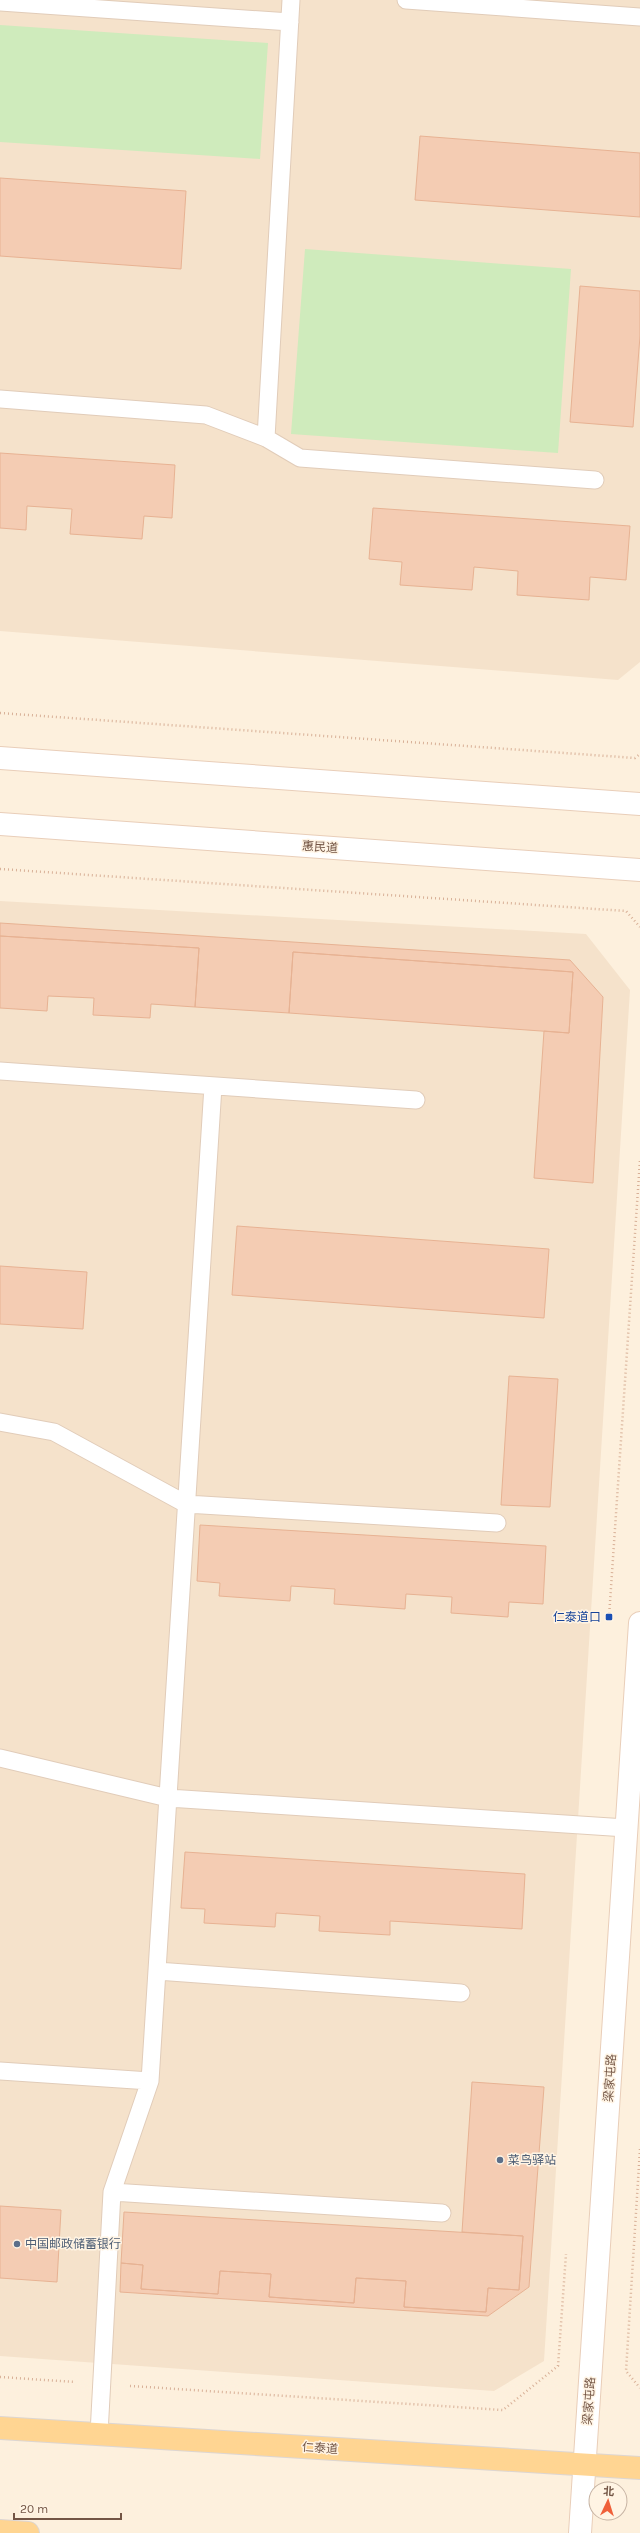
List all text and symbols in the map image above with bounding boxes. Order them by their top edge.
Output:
street label: 惠民道 [302,839,338,855]
place label: 仁泰道口 [553,1610,601,1624]
marker: 仁泰道口 [604,1612,614,1622]
street label: 梁家屯路 [601,2054,619,2102]
place label: 菜鸟驿站 [508,2153,556,2167]
marker: 菜鸟驿站 [495,2155,505,2165]
place label: 中国邮政储蓄银行 [25,2237,121,2251]
marker: 中国邮政储蓄银行 [12,2239,22,2249]
street label: 梁家屯路 [580,2377,598,2425]
street label: 仁泰道 [302,2440,338,2456]
north arrow [588,2481,628,2521]
text: 北 [603,2485,615,2498]
scale bar [14,2495,121,2521]
text: 20 m [20,2502,48,2516]

